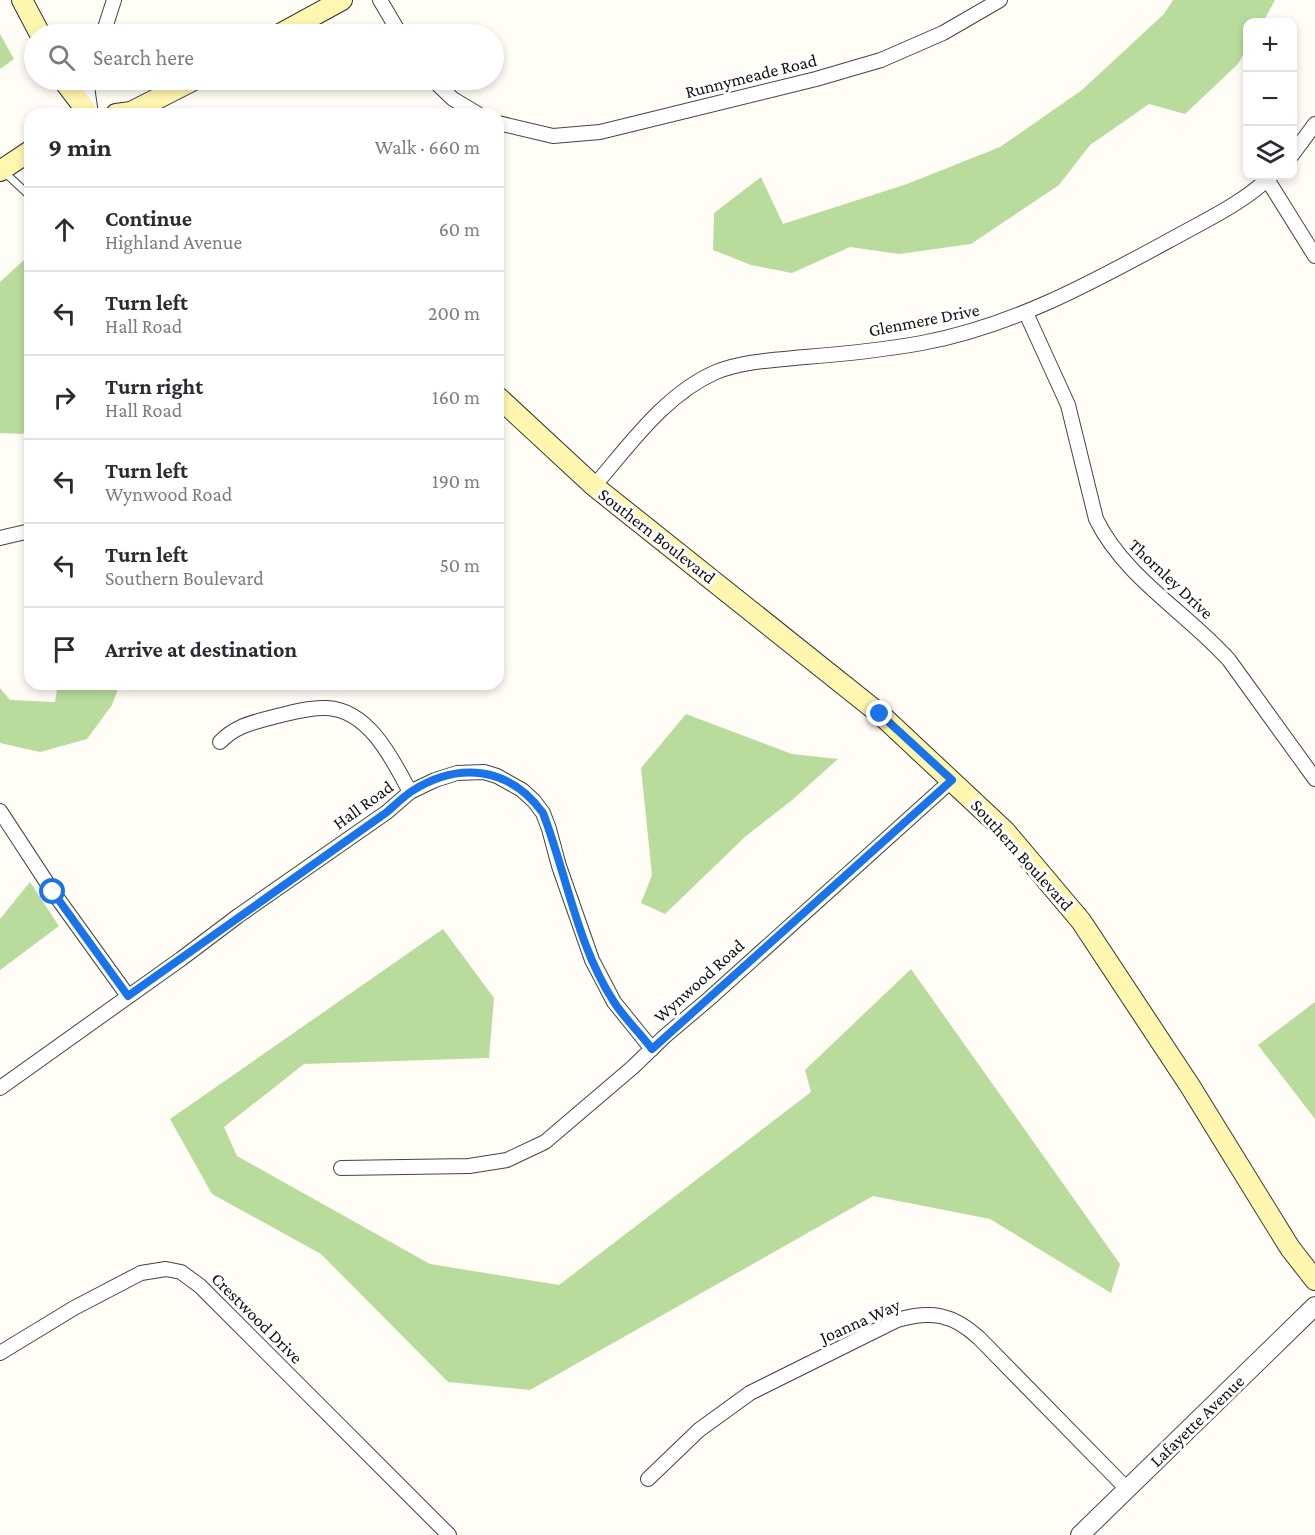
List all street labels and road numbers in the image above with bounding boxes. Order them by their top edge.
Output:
street label: Runnymeade Road [683,50,819,102]
street label: Glenmere Drive [867,299,981,341]
street label: Southern Boulevard [595,484,720,588]
street label: Thornley Drive [1125,535,1217,623]
street label: Hall Road [329,776,397,834]
street label: Southern Boulevard [967,795,1078,915]
street label: Wynwood Road [650,935,749,1027]
street label: Crestwood Drive [207,1268,307,1368]
street label: Joanna Way [815,1294,904,1348]
street label: Lafayette Avenue [1146,1371,1248,1471]

